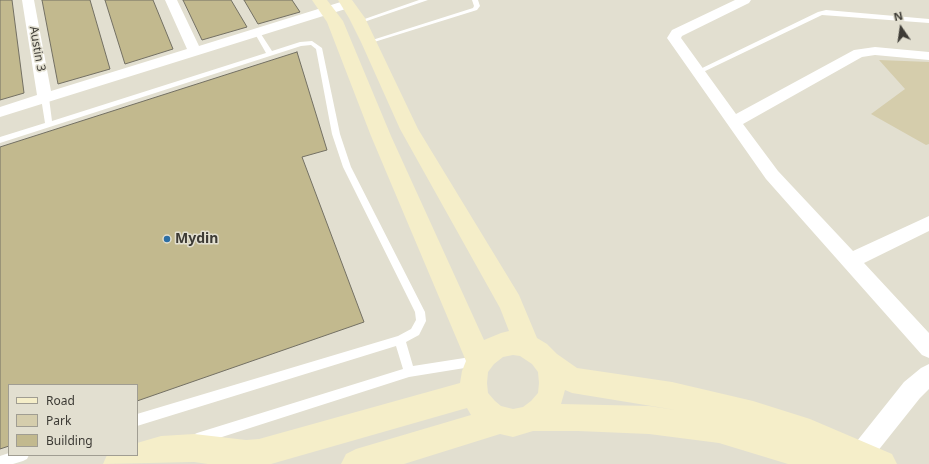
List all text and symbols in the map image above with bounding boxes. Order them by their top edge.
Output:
north arrow [881,8,921,48]
text: N [892,8,904,24]
street label: Austin 3 [26,25,48,73]
place label: Mydin [175,231,218,247]
marker: Mydin [162,234,172,244]
legend [8,384,138,456]
text: Road [46,392,75,409]
text: Park [46,412,71,429]
text: Building [46,432,93,449]

